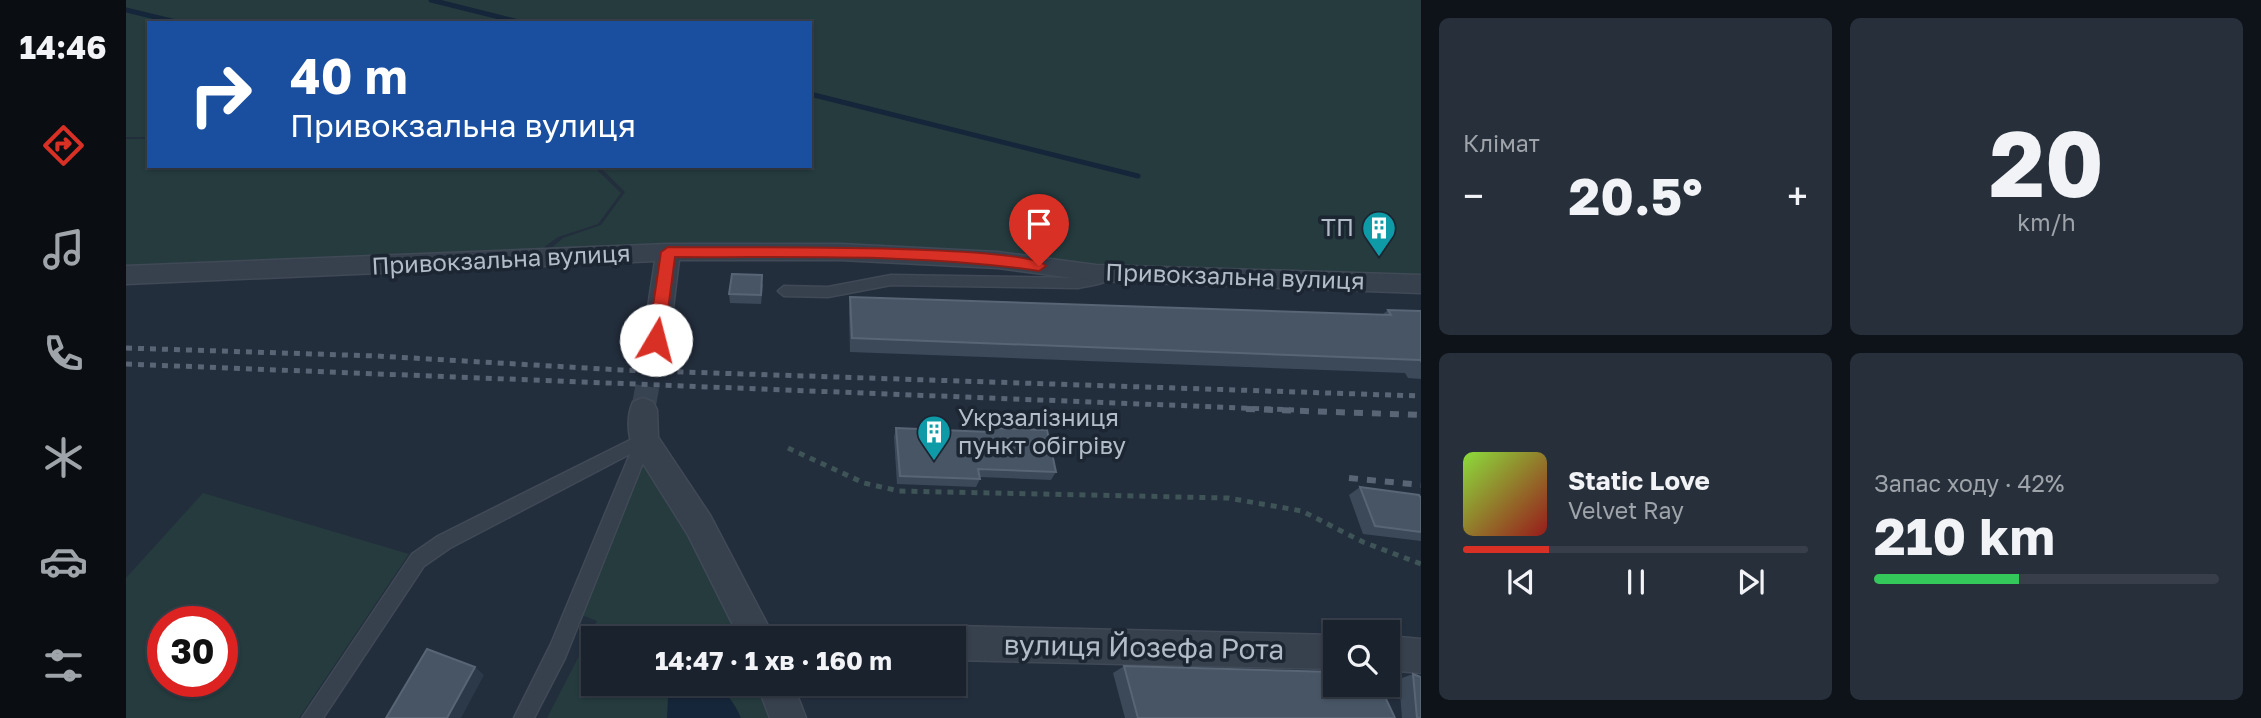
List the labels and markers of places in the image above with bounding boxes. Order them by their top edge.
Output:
pin [1009,194,1069,266]
building icon: ТП [1360,209,1398,258]
place label: ТП [1321,212,1354,241]
place label: Укрзалізниця пункт обігріву [958,402,1126,459]
building icon: Укрзалізниця пункт обігріву [915,413,953,462]

